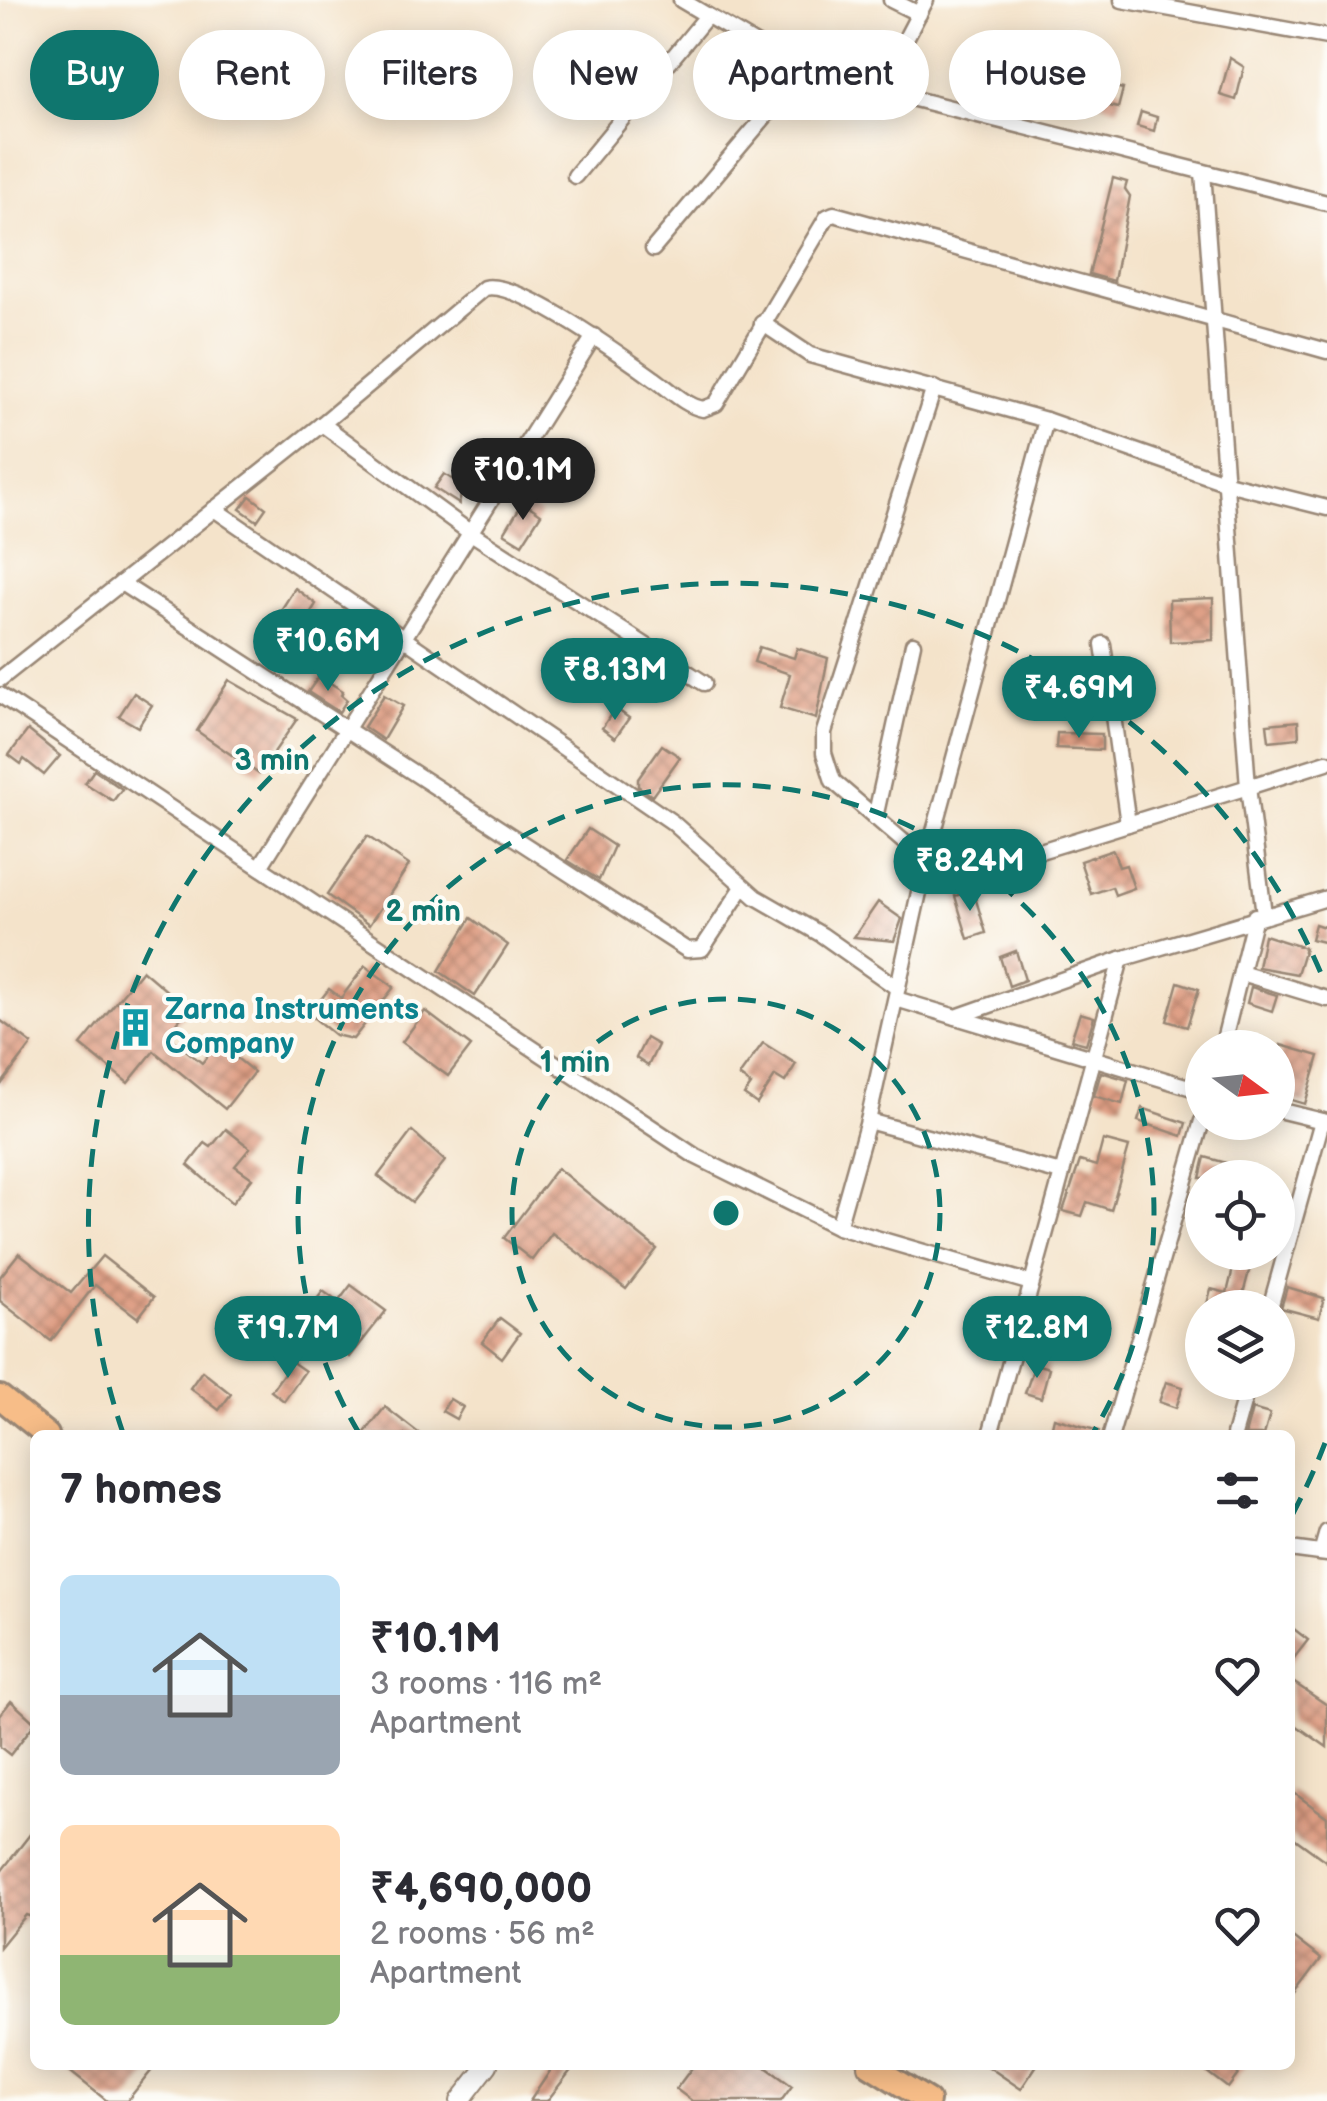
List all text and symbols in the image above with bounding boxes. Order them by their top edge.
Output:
chip: Buy [30,30,159,120]
chip: Rent [179,30,325,120]
chip: Filters [345,30,513,120]
chip: New [533,30,673,120]
chip: Apartment [693,30,929,120]
chip: House [949,30,1121,120]
pin: ₹10.1M [442,438,604,523]
text: ₹10.1M [473,451,573,490]
pin: ₹10.6M [247,609,409,694]
text: ₹10.6M [275,622,381,661]
pin: ₹8.13M [534,638,696,723]
text: ₹8.13M [563,651,667,690]
pin: ₹4.69M [998,656,1160,741]
text: ₹4.69M [1024,669,1134,708]
text: 3 min [234,743,310,779]
pin: ₹8.24M [889,829,1051,914]
text: ₹8.24M [916,842,1024,881]
text: 2 min [385,894,461,930]
place label: Zarna Instruments Company [165,992,419,1062]
building icon: Zarna Instruments Company [114,1006,156,1048]
north arrow [1185,1030,1295,1140]
map controls [1185,1030,1295,1400]
text: 1 min [540,1045,610,1081]
button: locate [1185,1160,1295,1270]
centre of rings [708,1195,744,1231]
button: layers [1185,1290,1295,1400]
pin: ₹19.7M [207,1296,369,1381]
pin: ₹12.8M [956,1296,1118,1381]
text: ₹19.7M [237,1309,339,1348]
text: ₹12.8M [985,1309,1089,1348]
icon: filters [1210,1463,1265,1518]
text: 7 homes [60,1465,222,1516]
text: ₹10.1M [370,1614,501,1665]
icon: home [140,1615,260,1735]
icon: heart [1210,1648,1265,1703]
text: 3 rooms · 116 m² [370,1665,602,1704]
text: Apartment [370,1704,521,1743]
text: ₹4,690,000 [370,1864,592,1915]
icon: home [140,1865,260,1985]
icon: heart [1210,1898,1265,1953]
text: 2 rooms · 56 m² [370,1915,595,1954]
text: Apartment [370,1954,521,1993]

